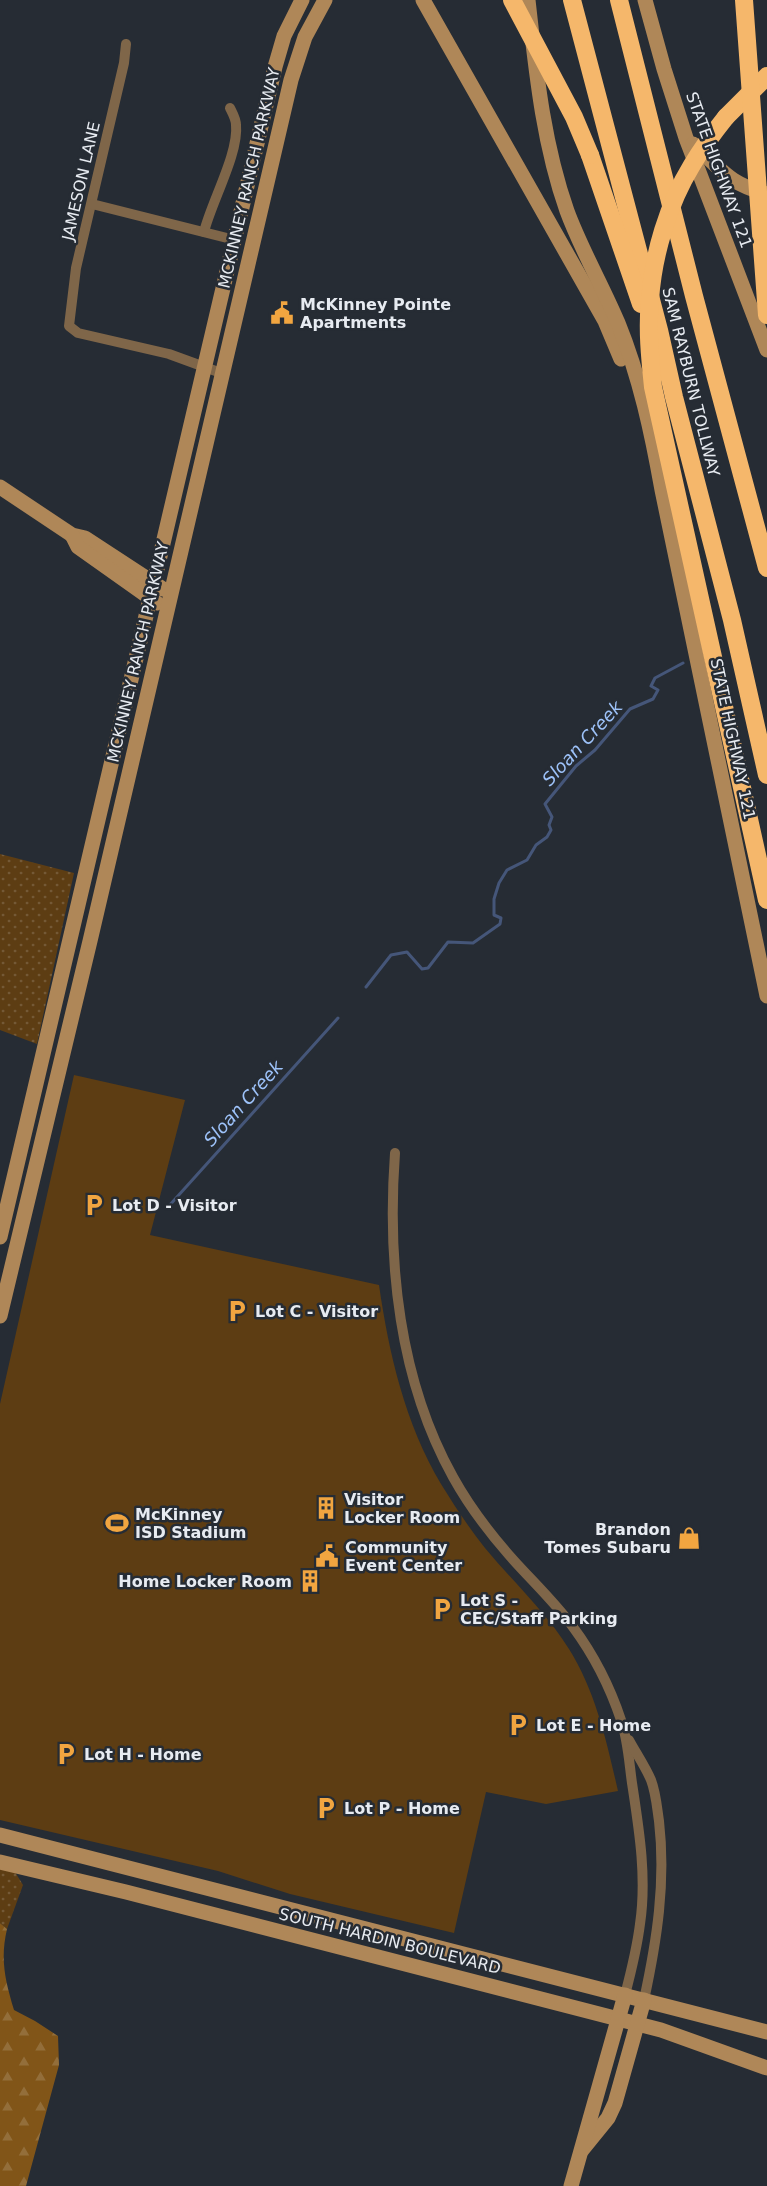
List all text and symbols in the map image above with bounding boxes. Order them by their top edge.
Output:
street label: MCKINNEY RANCH PARKWAY [214,66,284,290]
street label: STATE HIGHWAY 121 [682,89,756,251]
street label: JAMESON LANE [58,120,104,243]
street label: SAM RAYBURN TOLLWAY [658,285,724,479]
place label: McKinney Pointe Apartments [300,295,451,332]
public building icon: McKinney Pointe Apartments [269,300,295,326]
street label: MCKINNEY RANCH PARKWAY [103,540,173,764]
street label: STATE HIGHWAY 121 [707,657,759,821]
water label: Sloan Creek [537,695,628,790]
water label: Sloan Creek [199,1055,288,1150]
parking icon: Lot D - Visitor [81,1192,107,1218]
place label: Lot D - Visitor [112,1196,237,1215]
parking icon: Lot C - Visitor [224,1298,250,1324]
place label: Lot C - Visitor [255,1302,378,1321]
place label: Visitor Locker Room [344,1490,460,1527]
building icon: Visitor Locker Room [313,1495,339,1521]
place label: McKinney ISD Stadium [135,1505,246,1542]
sports icon: McKinney ISD Stadium [104,1510,130,1536]
place label: Brandon Tomes Subaru [544,1520,671,1557]
shop icon: Brandon Tomes Subaru [676,1525,702,1551]
place label: Community Event Center [345,1538,462,1575]
public building icon: Community Event Center [314,1543,340,1569]
building icon: Home Locker Room [297,1568,323,1594]
place label: Home Locker Room [118,1572,292,1591]
place label: Lot S - CEC/Staff Parking [460,1591,618,1628]
parking icon: Lot S - CEC/Staff Parking [429,1596,455,1622]
parking icon: Lot E - Home [505,1712,531,1738]
place label: Lot E - Home [536,1716,651,1735]
parking icon: Lot H - Home [53,1741,79,1767]
place label: Lot H - Home [84,1745,202,1764]
parking icon: Lot P - Home [313,1795,339,1821]
place label: Lot P - Home [344,1799,460,1818]
street label: SOUTH HARDIN BOULEVARD [277,1904,503,1978]

